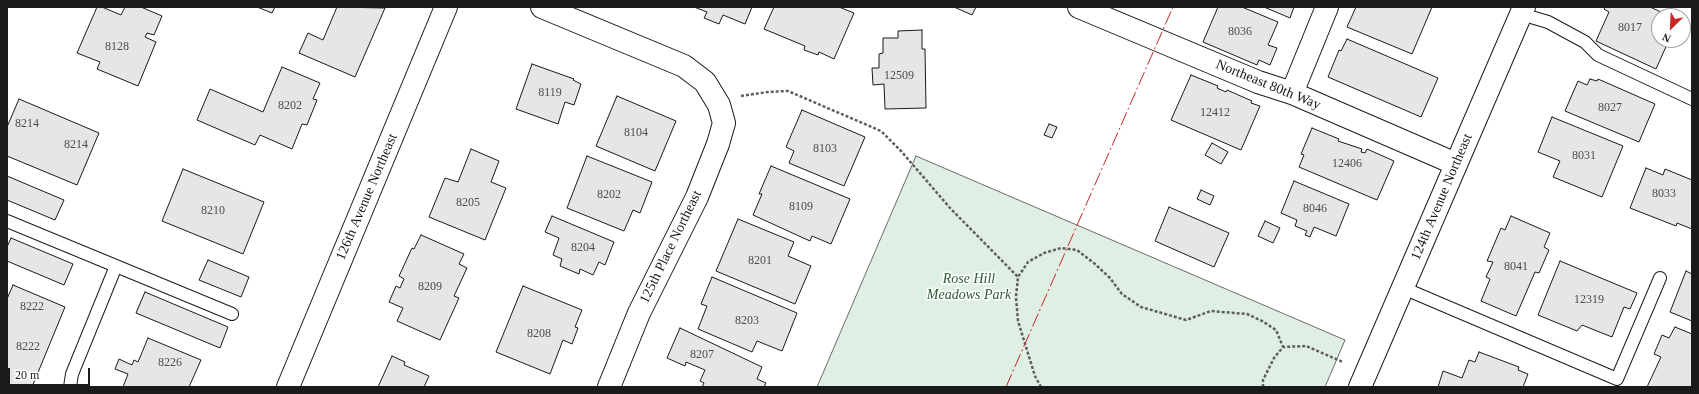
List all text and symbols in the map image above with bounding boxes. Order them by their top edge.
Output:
north arrow [1651,8,1691,48]
house number: 8017 [1618,21,1642,35]
house number: 8036 [1228,25,1252,39]
text: N [1660,31,1673,45]
house number: 8128 [105,40,129,54]
street label: Northeast 80th Way [1213,56,1323,114]
house number: 12509 [884,69,914,83]
house number: 8119 [538,86,562,100]
house number: 8202 [278,99,302,113]
house number: 8027 [1598,101,1622,115]
house number: 12412 [1200,106,1230,120]
house number: 8214 [15,117,39,131]
house number: 8104 [624,126,648,140]
street label: 126th Avenue Northeast [333,131,401,263]
street label: 124th Avenue Northeast [1408,131,1476,263]
house number: 8214 [64,138,88,152]
house number: 8103 [813,142,837,156]
house number: 8031 [1572,149,1596,163]
house number: 12406 [1332,157,1362,171]
house number: 8033 [1652,187,1676,201]
house number: 8202 [597,188,621,202]
street label: 125th Place Northeast [636,188,706,306]
house number: 8205 [456,196,480,210]
house number: 8109 [789,200,813,214]
house number: 8046 [1303,202,1327,216]
house number: 8210 [201,204,225,218]
house number: 8204 [571,241,595,255]
house number: 8201 [748,254,772,268]
house number: 8041 [1504,260,1528,274]
park label: Rose Hill Meadows Park [927,271,1011,304]
house number: 8209 [418,280,442,294]
house number: 12319 [1574,293,1604,307]
house number: 8222 [20,300,44,314]
house number: 8203 [735,314,759,328]
house number: 8208 [527,327,551,341]
house number: 8222 [16,340,40,354]
house number: 8207 [690,348,714,362]
house number: 8226 [158,356,182,370]
scale bar [10,360,92,386]
text: 20 m [15,368,39,382]

